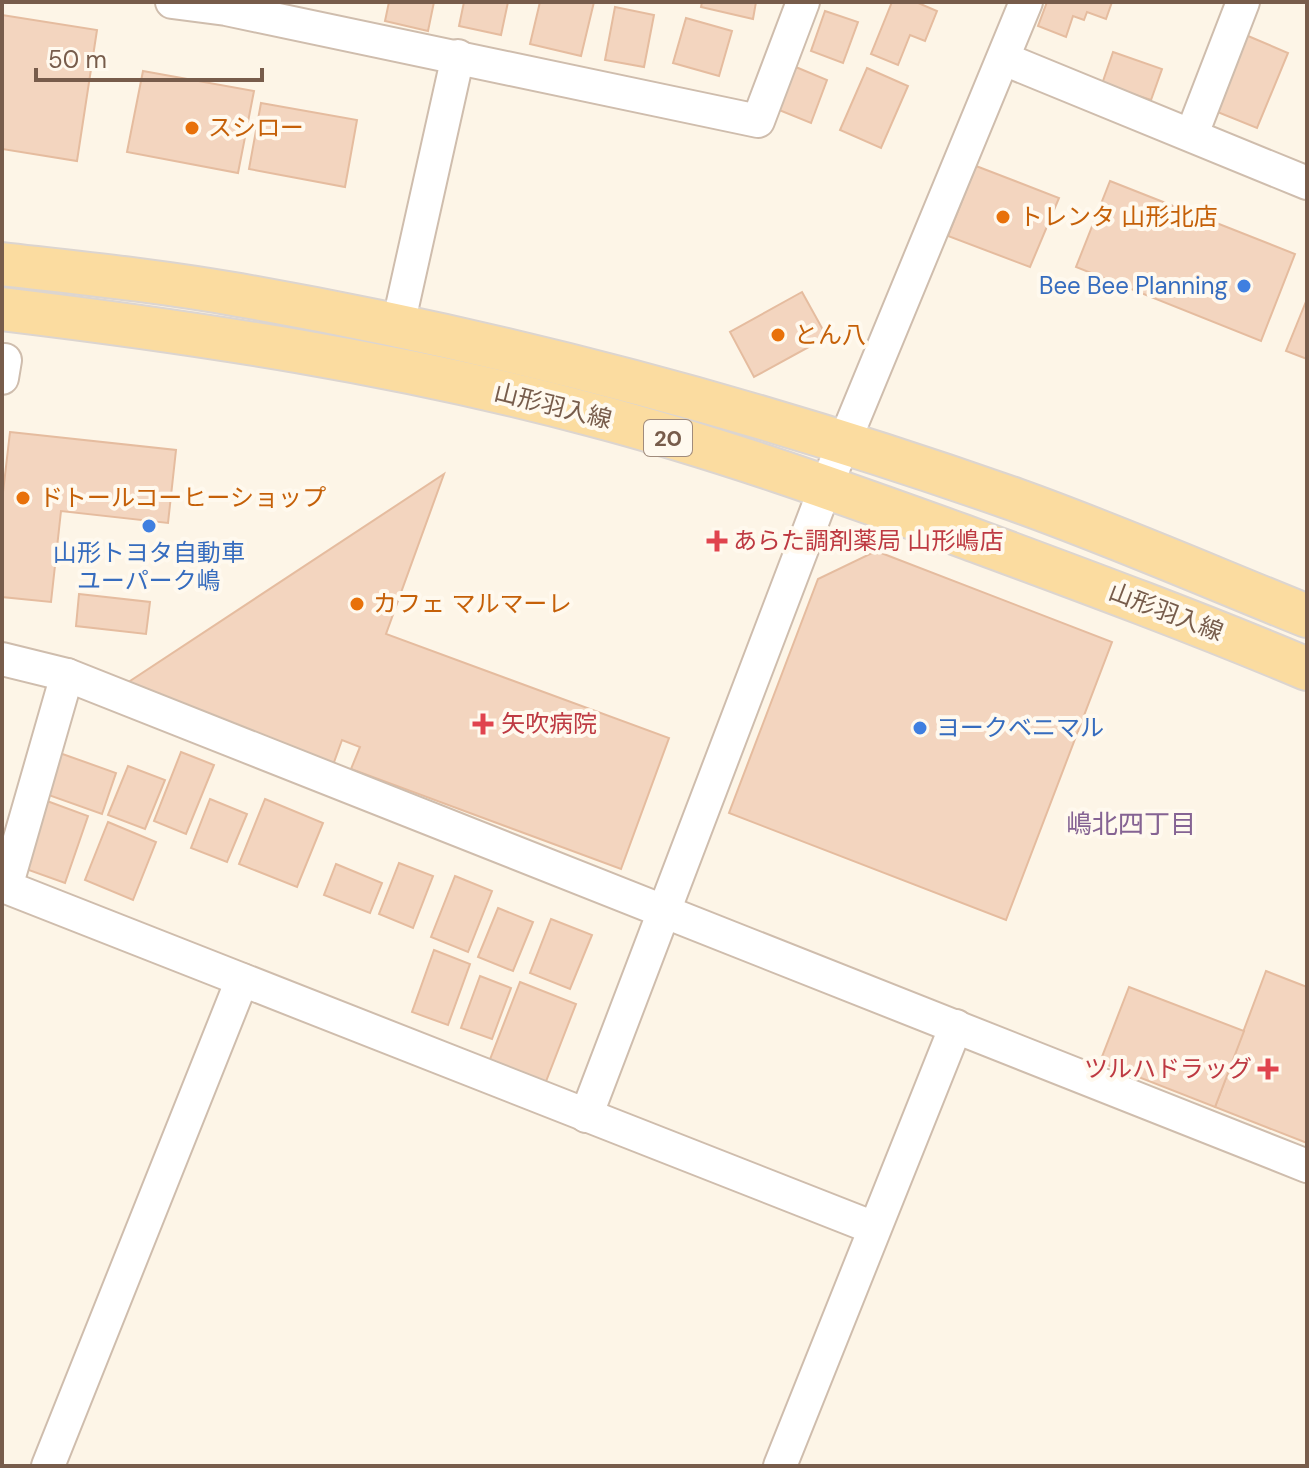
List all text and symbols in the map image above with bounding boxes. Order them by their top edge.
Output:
scale bar [36,32,262,82]
text: 50 m [48,44,107,75]
place label: スシロー [208,112,304,143]
marker: スシロー [183,119,201,137]
place label: トレンタ 山形北店 [1019,201,1217,232]
marker: トレンタ 山形北店 [994,208,1012,226]
place label: Bee Bee Planning [1039,270,1228,301]
marker: Bee Bee Planning [1235,277,1253,295]
place label: とん八 [794,319,866,350]
marker: とん八 [769,326,787,344]
street label: 山形羽入線 [491,376,615,435]
road number: 20 [644,420,692,456]
place label: ドトールコーヒーショップ [39,482,326,513]
marker: ドトールコーヒーショップ [14,489,32,507]
marker: 山形トヨタ自動車 ユーパーク嶋 [140,517,158,535]
place label: あらた調剤薬局 山形嶋店 [733,525,1003,556]
marker: あらた調剤薬局 山形嶋店 [708,532,726,550]
place label: 山形トヨタ自動車 ユーパーク嶋 [53,537,245,596]
street label: 山形羽入線 [1105,576,1228,648]
place label: カフェ マルマーレ [373,588,571,619]
marker: カフェ マルマーレ [348,595,366,613]
place label: 矢吹病院 [501,708,597,739]
place label: ヨークベニマル [936,712,1104,743]
marker: 矢吹病院 [472,713,494,735]
marker: ヨークベニマル [911,719,929,737]
district label: 嶋北四丁目 [1066,807,1196,841]
place label: ツルハドラッグ [1084,1053,1252,1084]
marker: ツルハドラッグ [1259,1060,1277,1078]

